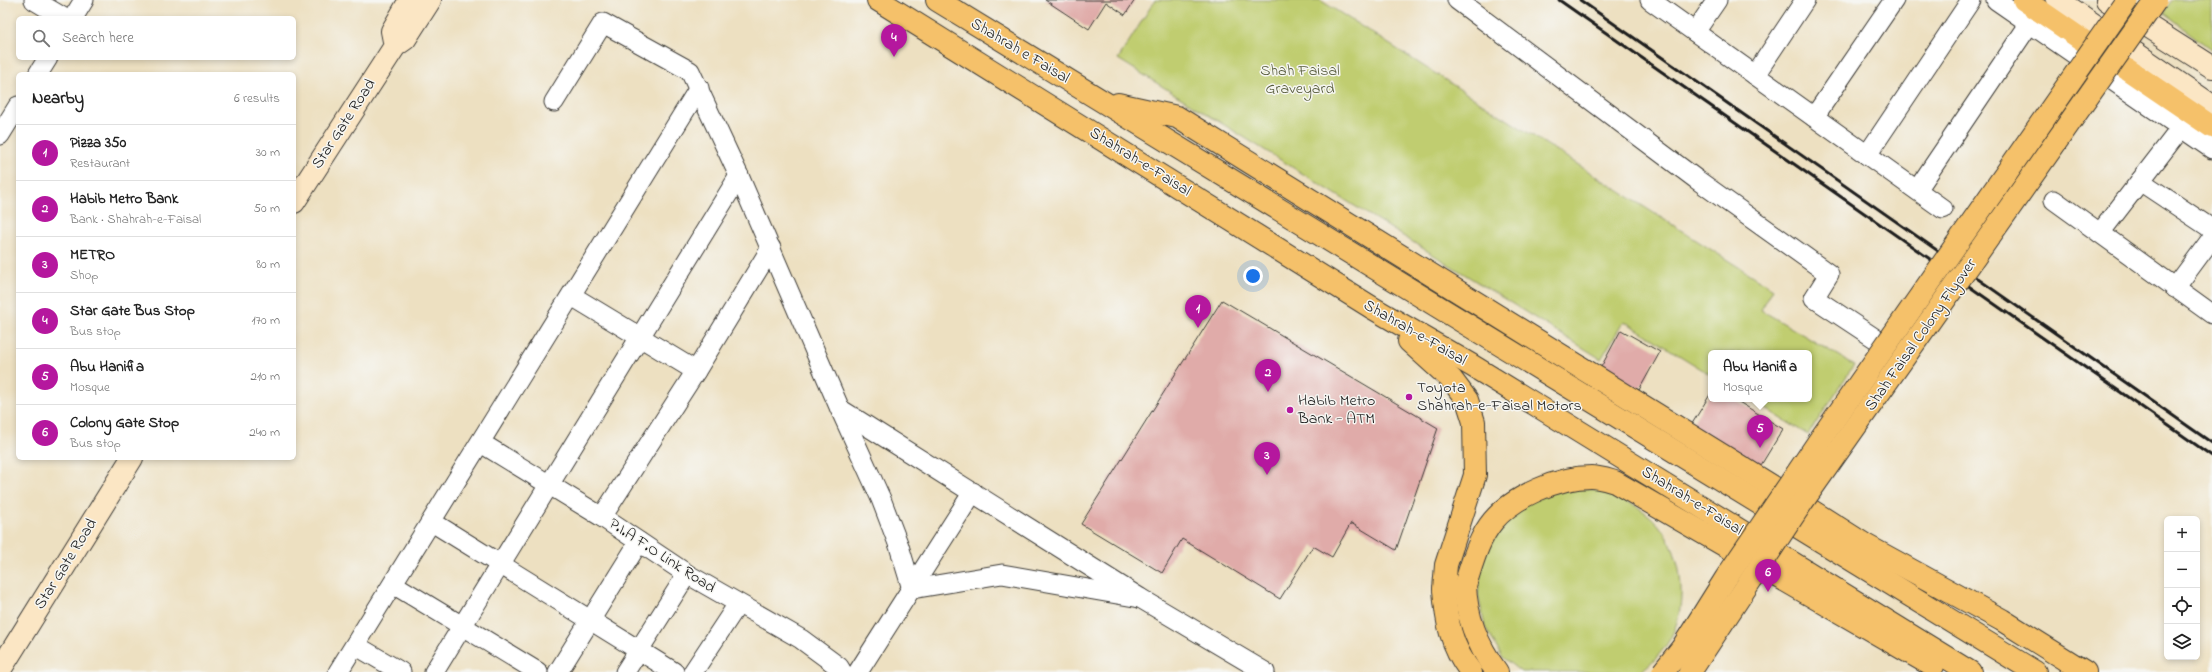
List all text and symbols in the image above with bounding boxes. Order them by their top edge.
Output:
street label: Shahrah e Faisal [966,12,1074,90]
search box [16,16,296,60]
pin: 4 [881,24,907,57]
icon: search [30,27,52,49]
text: Search here [62,27,134,49]
park label: Shah Faisal Graveyard [1260,59,1340,101]
street label: Star Gate Road [306,74,382,174]
text: Nearby [32,86,84,111]
text: 6 results [234,89,280,108]
street label: Shahrah-e-Faisal [1085,121,1196,203]
text: Pizza 350 [70,132,126,154]
text: 1 [43,143,47,162]
text: 30 m [256,143,280,162]
text: Restaurant [70,154,130,173]
text: Habib Metro Bank [70,188,178,210]
text: 2 [42,199,48,218]
text: 50 m [254,199,280,218]
text: Bank · Shahrah-e-Faisal [70,210,201,229]
text: METRO [70,244,115,266]
street label: Shah Faisal Colony Flyover [1859,254,1983,416]
text: 3 [42,255,48,274]
text: 80 m [256,255,280,274]
text: Shop [70,266,98,285]
your location [1243,266,1263,286]
street label: Shahrah-e-Faisal [1359,294,1471,373]
pin: 1 [1185,295,1211,328]
text: Star Gate Bus Stop [70,300,195,322]
text: 4 [42,311,48,330]
text: 170 m [252,311,280,330]
text: Bus stop [70,322,121,341]
popup [1708,350,1812,402]
text: Abu Hanifia [70,356,144,378]
text: Abu Hanifia [1723,356,1797,378]
pin: 2 [1255,359,1281,392]
text: 5 [41,367,49,386]
text: 210 m [250,367,280,386]
place label: Toyota Shahrah-e-Faisal Motors [1417,376,1582,418]
text: Mosque [70,378,110,397]
text: Mosque [1723,378,1763,397]
place label: Habib Metro Bank - ATM [1297,389,1375,431]
marker: Toyota Shahrah-e-Faisal Motors [1404,392,1414,402]
marker: Habib Metro Bank - ATM [1285,405,1295,415]
text: Colony Gate Stop [70,412,179,434]
pin: 5 [1747,415,1773,448]
text: 6 [42,423,48,442]
text: 240 m [249,423,280,442]
text: Bus stop [70,434,121,453]
pin: 3 [1254,442,1280,475]
street label: Shahrah-e-Faisal [1637,460,1748,542]
street label: P.I.A F.O Link Road [604,512,720,600]
street label: Star Gate Road [28,514,104,614]
map controls [2164,516,2200,660]
button: + [2164,516,2200,552]
button: − [2164,552,2200,588]
pin: 6 [1755,559,1781,592]
button: locate [2164,588,2200,624]
button: layers [2164,624,2200,660]

